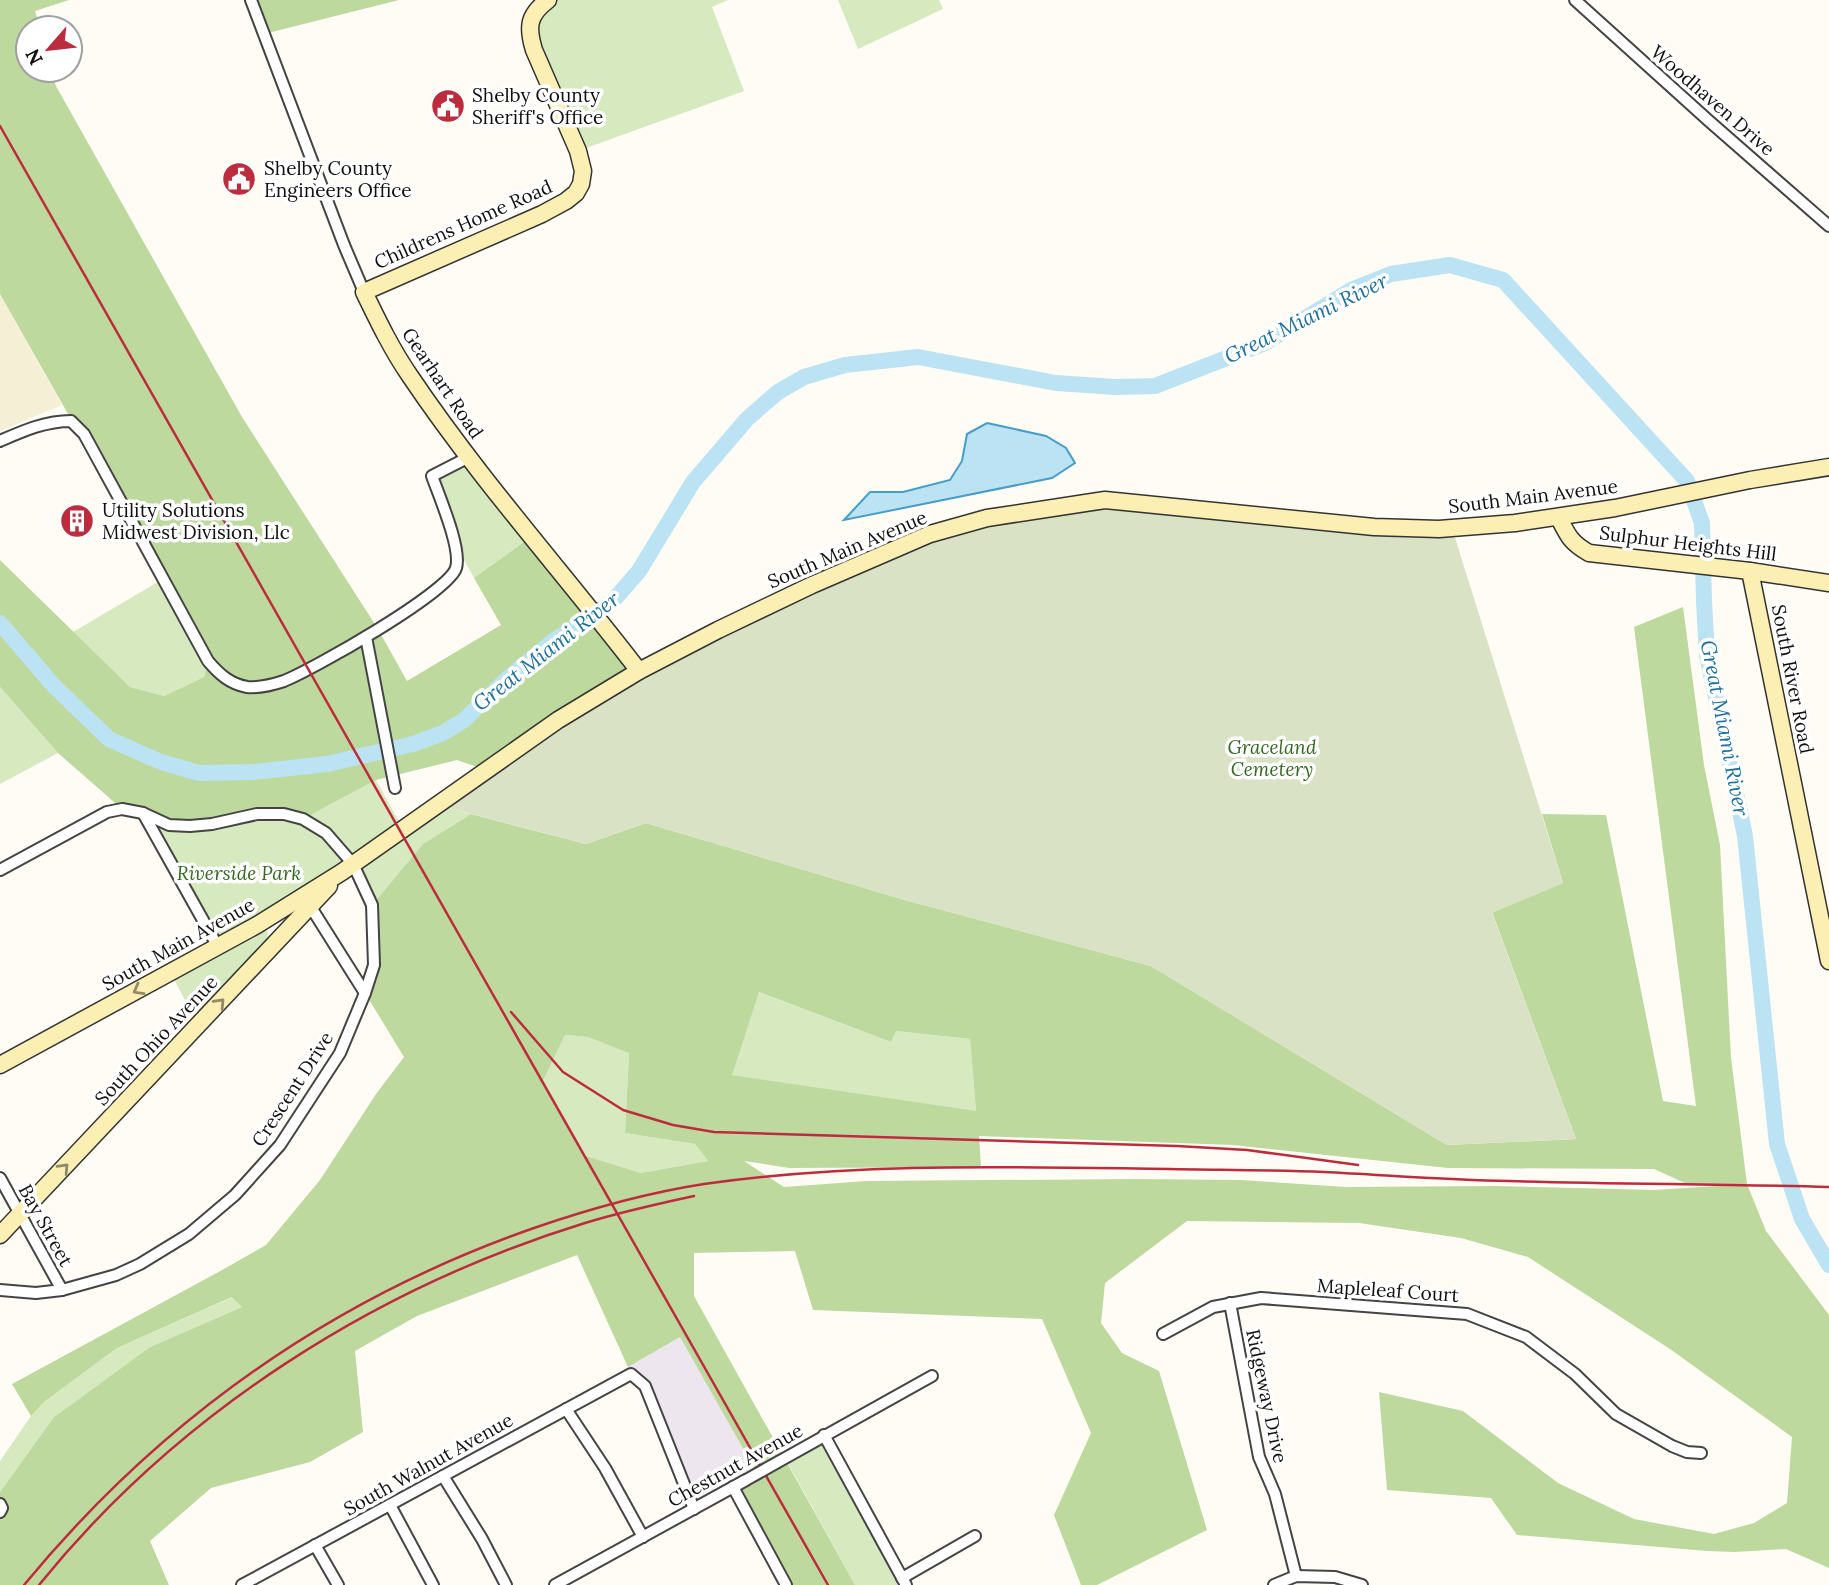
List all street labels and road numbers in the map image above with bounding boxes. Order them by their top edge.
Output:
street label: Woodhaven Drive [1646,40,1780,160]
street label: Childrens Home Road [370,174,556,274]
street label: Gearhart Road [397,323,489,443]
street label: South Main Avenue [1447,474,1619,518]
street label: South Main Avenue [764,505,930,593]
street label: Sulphur Heights Hill [1598,520,1778,566]
street label: South River Road [1767,602,1819,756]
street label: South Main Avenue [98,892,258,996]
street label: South Ohio Avenue [89,970,223,1110]
street label: Crescent Drive [246,1027,338,1151]
street label: Bay Street [14,1180,79,1271]
street label: Mapleleaf Court [1316,1273,1460,1307]
street label: Ridgeway Drive [1241,1327,1293,1465]
street label: South Walnut Avenue [339,1407,517,1521]
street label: Chestnut Avenue [663,1418,807,1512]

